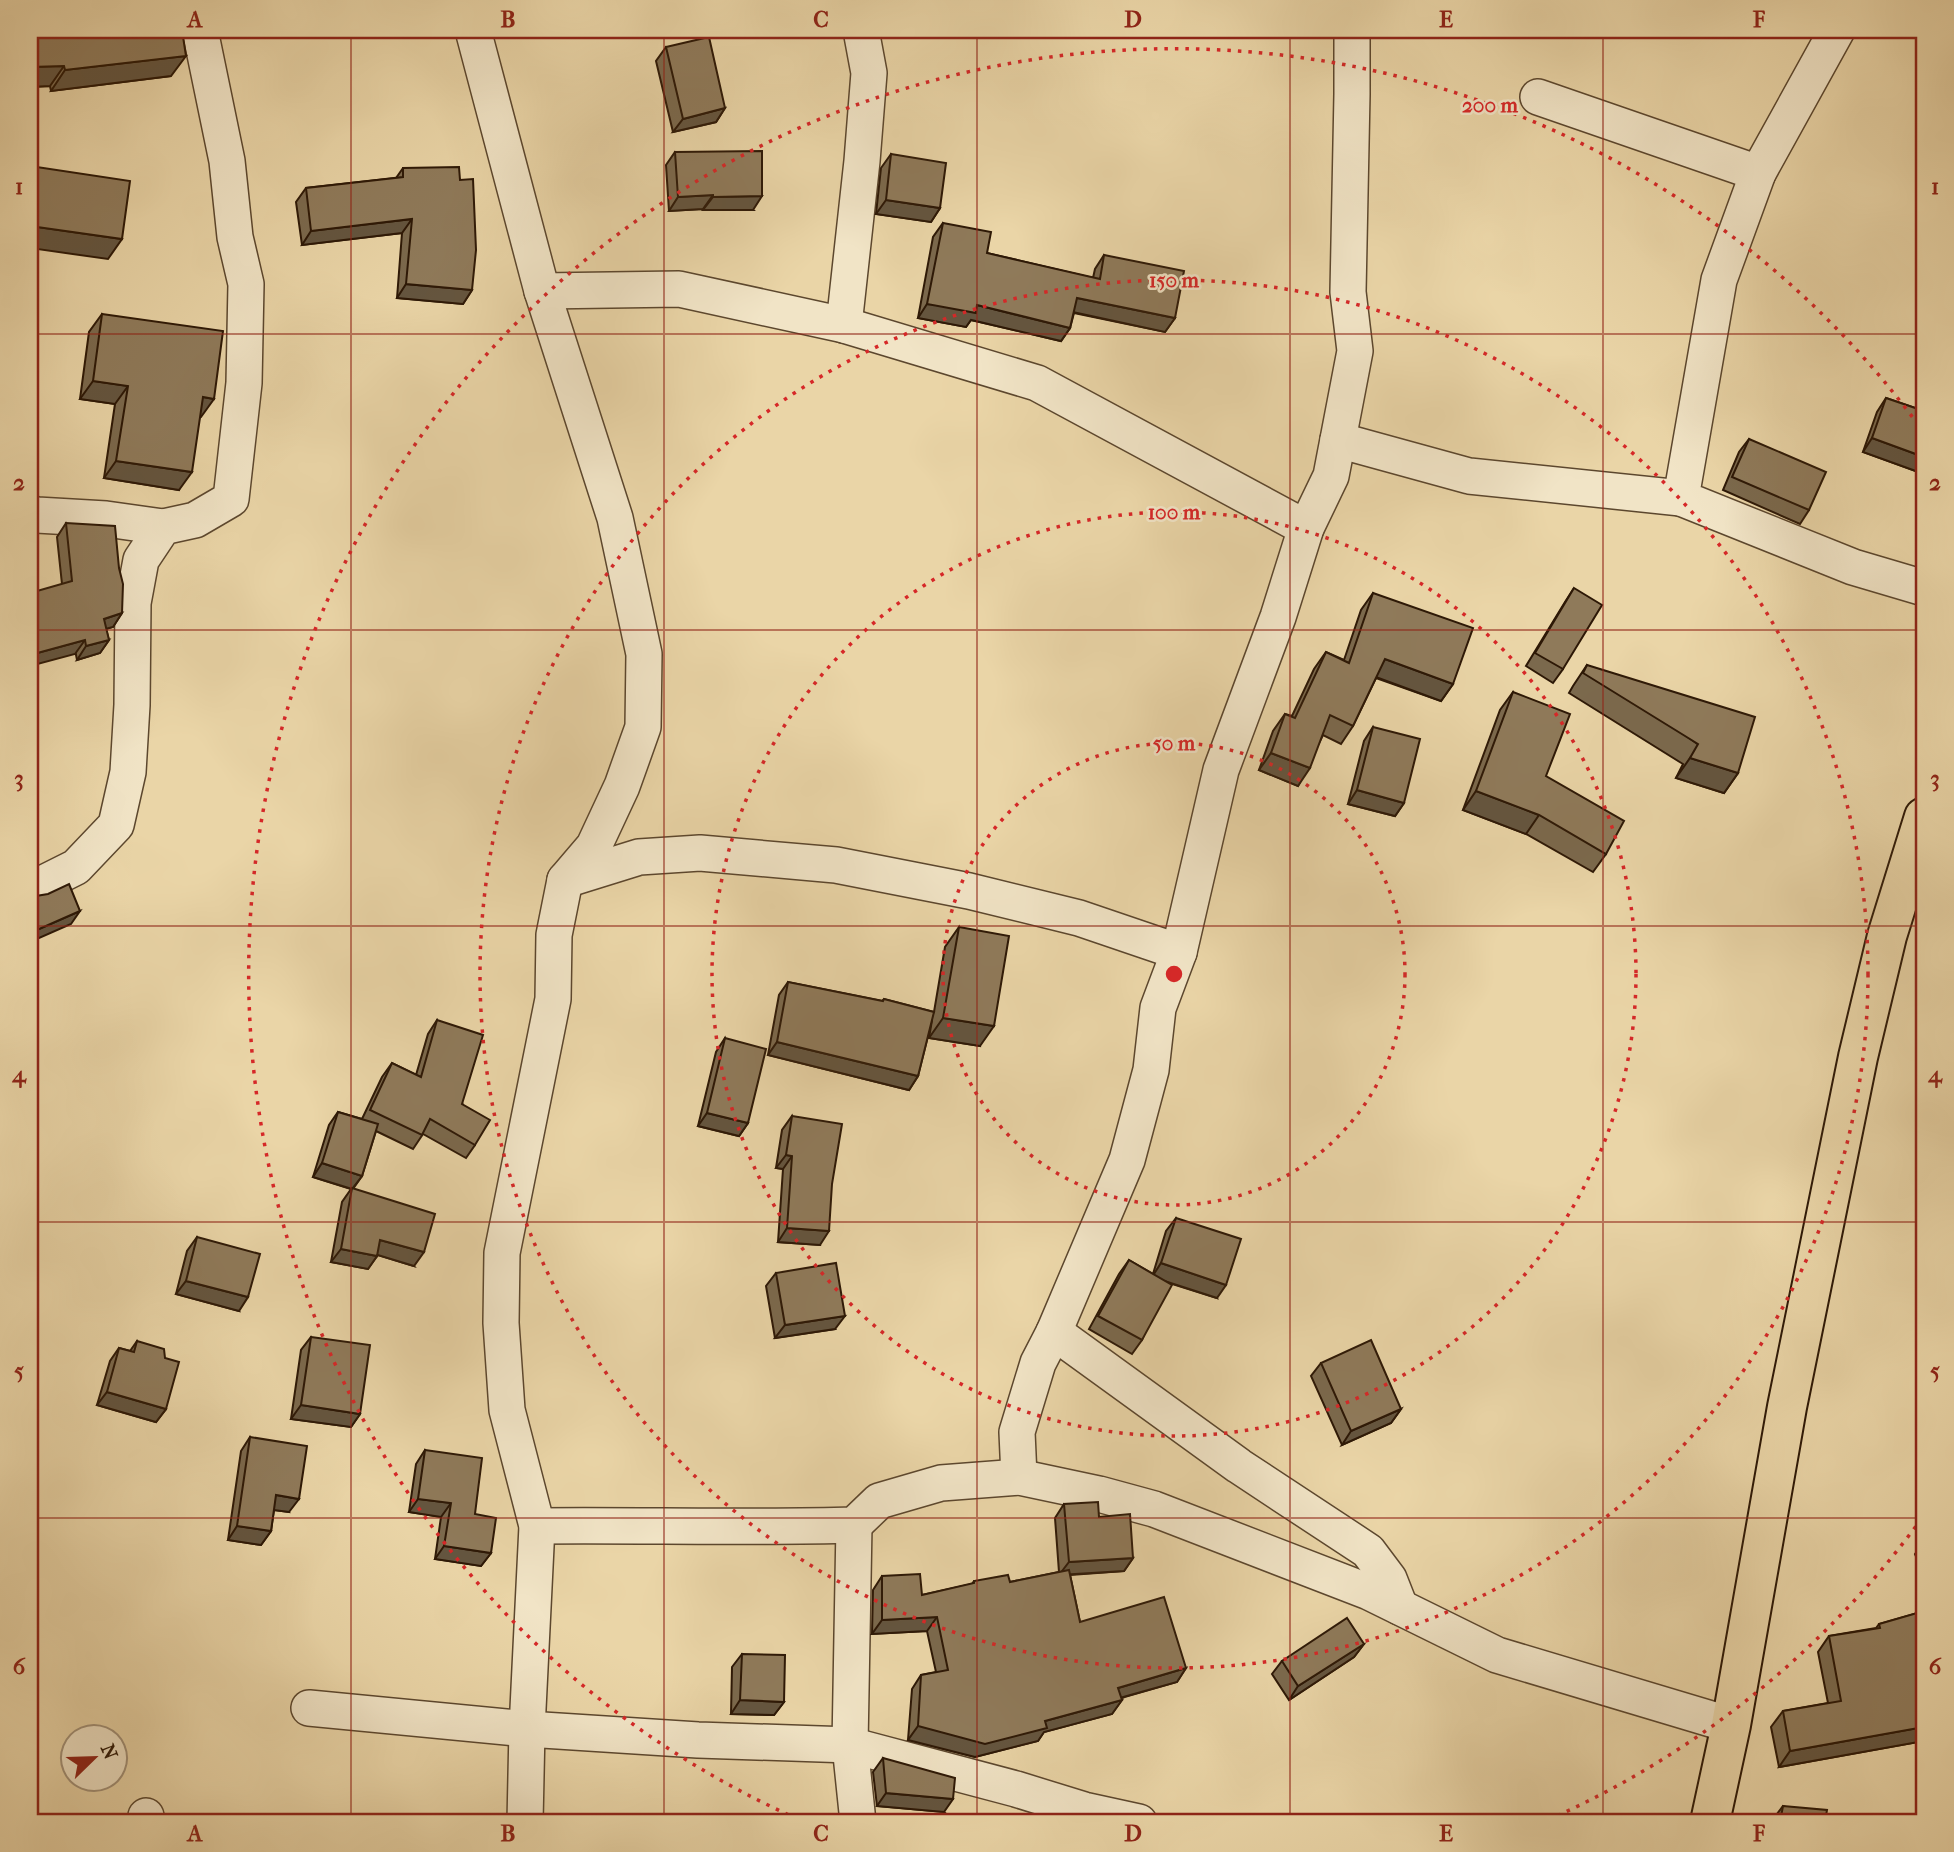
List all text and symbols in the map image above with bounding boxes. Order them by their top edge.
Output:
text: A [186,6,204,33]
text: B [501,6,516,33]
text: C [813,6,829,33]
text: D [1124,6,1142,33]
text: E [1439,6,1453,33]
text: F [1752,6,1766,33]
text: 200 m [1462,93,1519,117]
text: 1 [15,173,23,200]
text: 1 [1931,173,1939,200]
text: 150 m [1149,268,1200,292]
text: 2 [13,469,25,496]
text: 2 [1929,469,1941,496]
text: 100 m [1148,500,1201,524]
text: 50 m [1153,731,1196,755]
text: 3 [14,765,24,792]
text: 3 [1930,765,1940,792]
centre of rings [1162,962,1186,986]
text: 4 [11,1061,27,1088]
text: 4 [1927,1061,1943,1088]
text: 5 [14,1357,24,1384]
text: 5 [1930,1357,1940,1384]
text: 6 [13,1653,26,1680]
text: 6 [1929,1653,1942,1680]
north arrow [60,1722,130,1792]
text: N [96,1741,122,1763]
text: A [186,1820,204,1847]
text: B [501,1820,516,1847]
text: C [813,1820,829,1847]
text: D [1124,1820,1142,1847]
text: E [1439,1820,1453,1847]
text: F [1752,1820,1766,1847]

